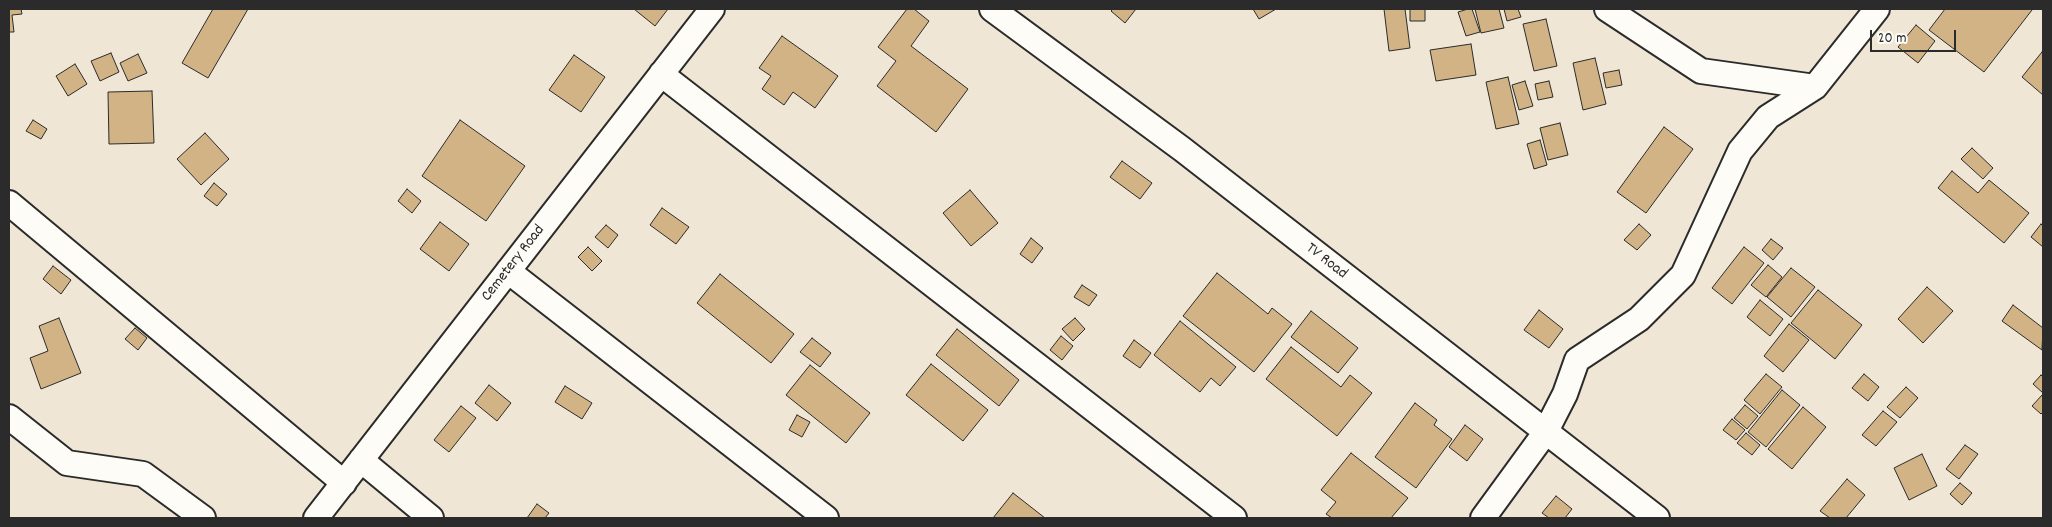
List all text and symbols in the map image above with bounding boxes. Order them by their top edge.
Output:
scale bar [1872,20,1958,52]
text: 20 m [1878,28,1906,50]
street label: Cemetery Road [478,222,550,306]
street label: TV Road [1301,240,1351,284]

